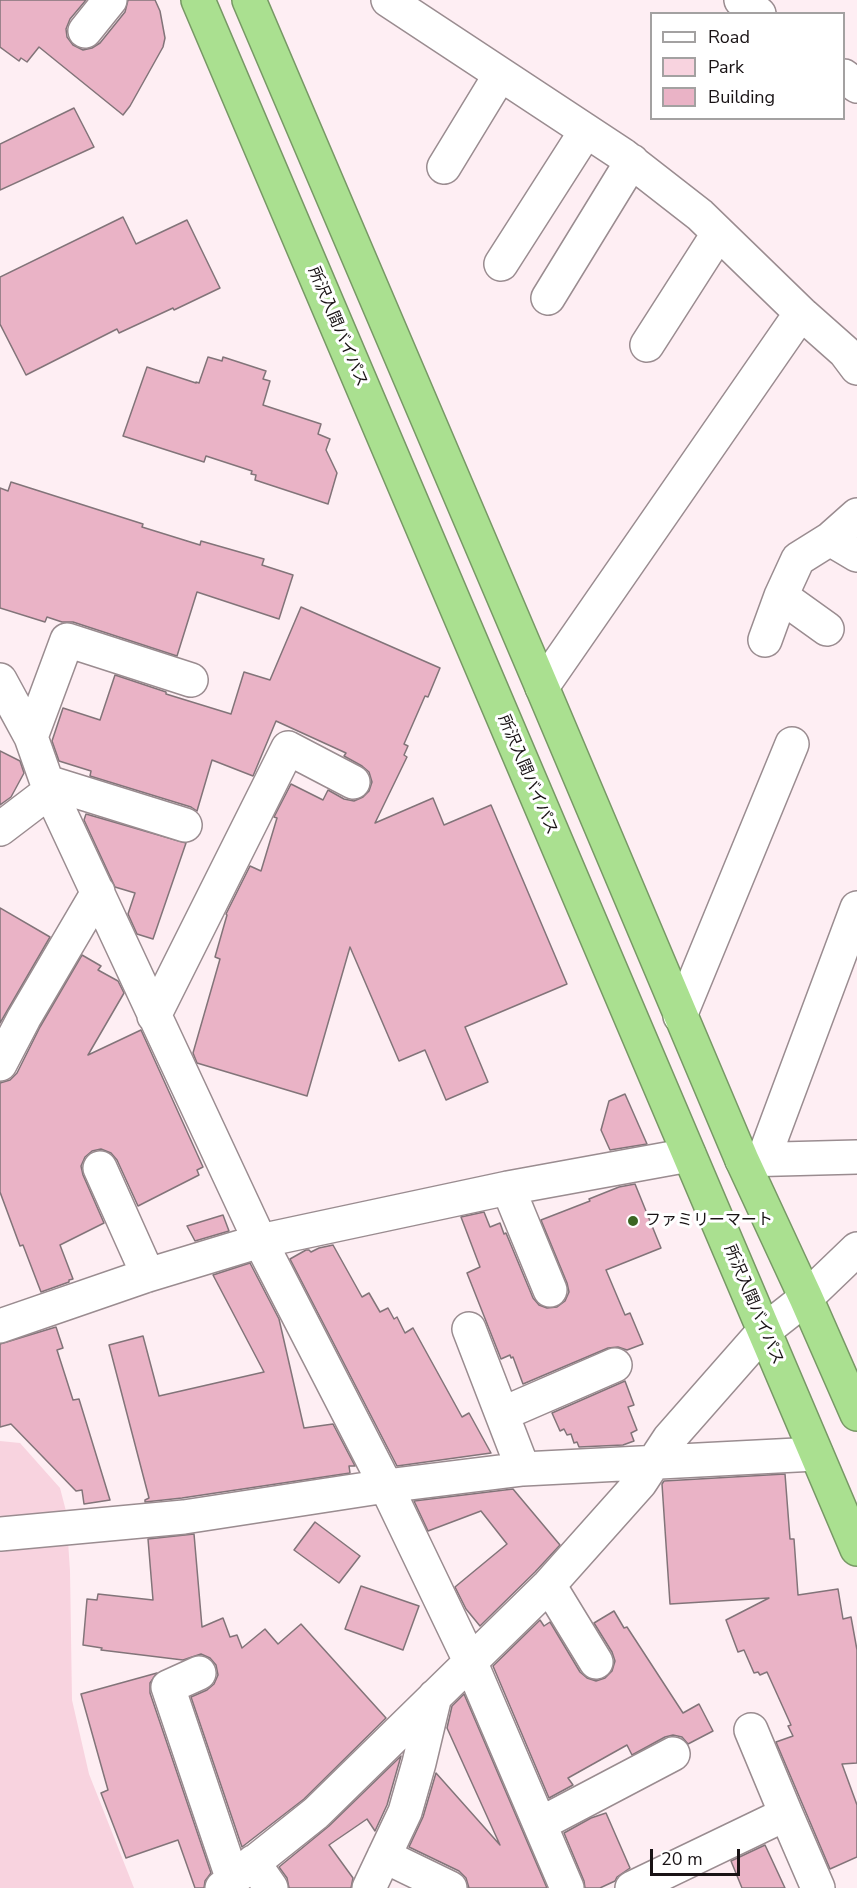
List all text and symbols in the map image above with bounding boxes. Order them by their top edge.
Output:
legend [650,12,845,120]
text: Road [708,25,750,49]
text: Park [708,55,744,79]
text: Building [708,85,775,109]
street label: 所沢入間バイパス [303,264,371,390]
street label: 所沢入間バイパス [493,712,561,838]
place label: ファミリーマート [645,1211,773,1231]
marker: ファミリーマート [626,1214,640,1228]
street label: 所沢入間バイパス [719,1242,787,1368]
scale bar [653,1837,743,1875]
text: 20 m [661,1847,703,1871]

